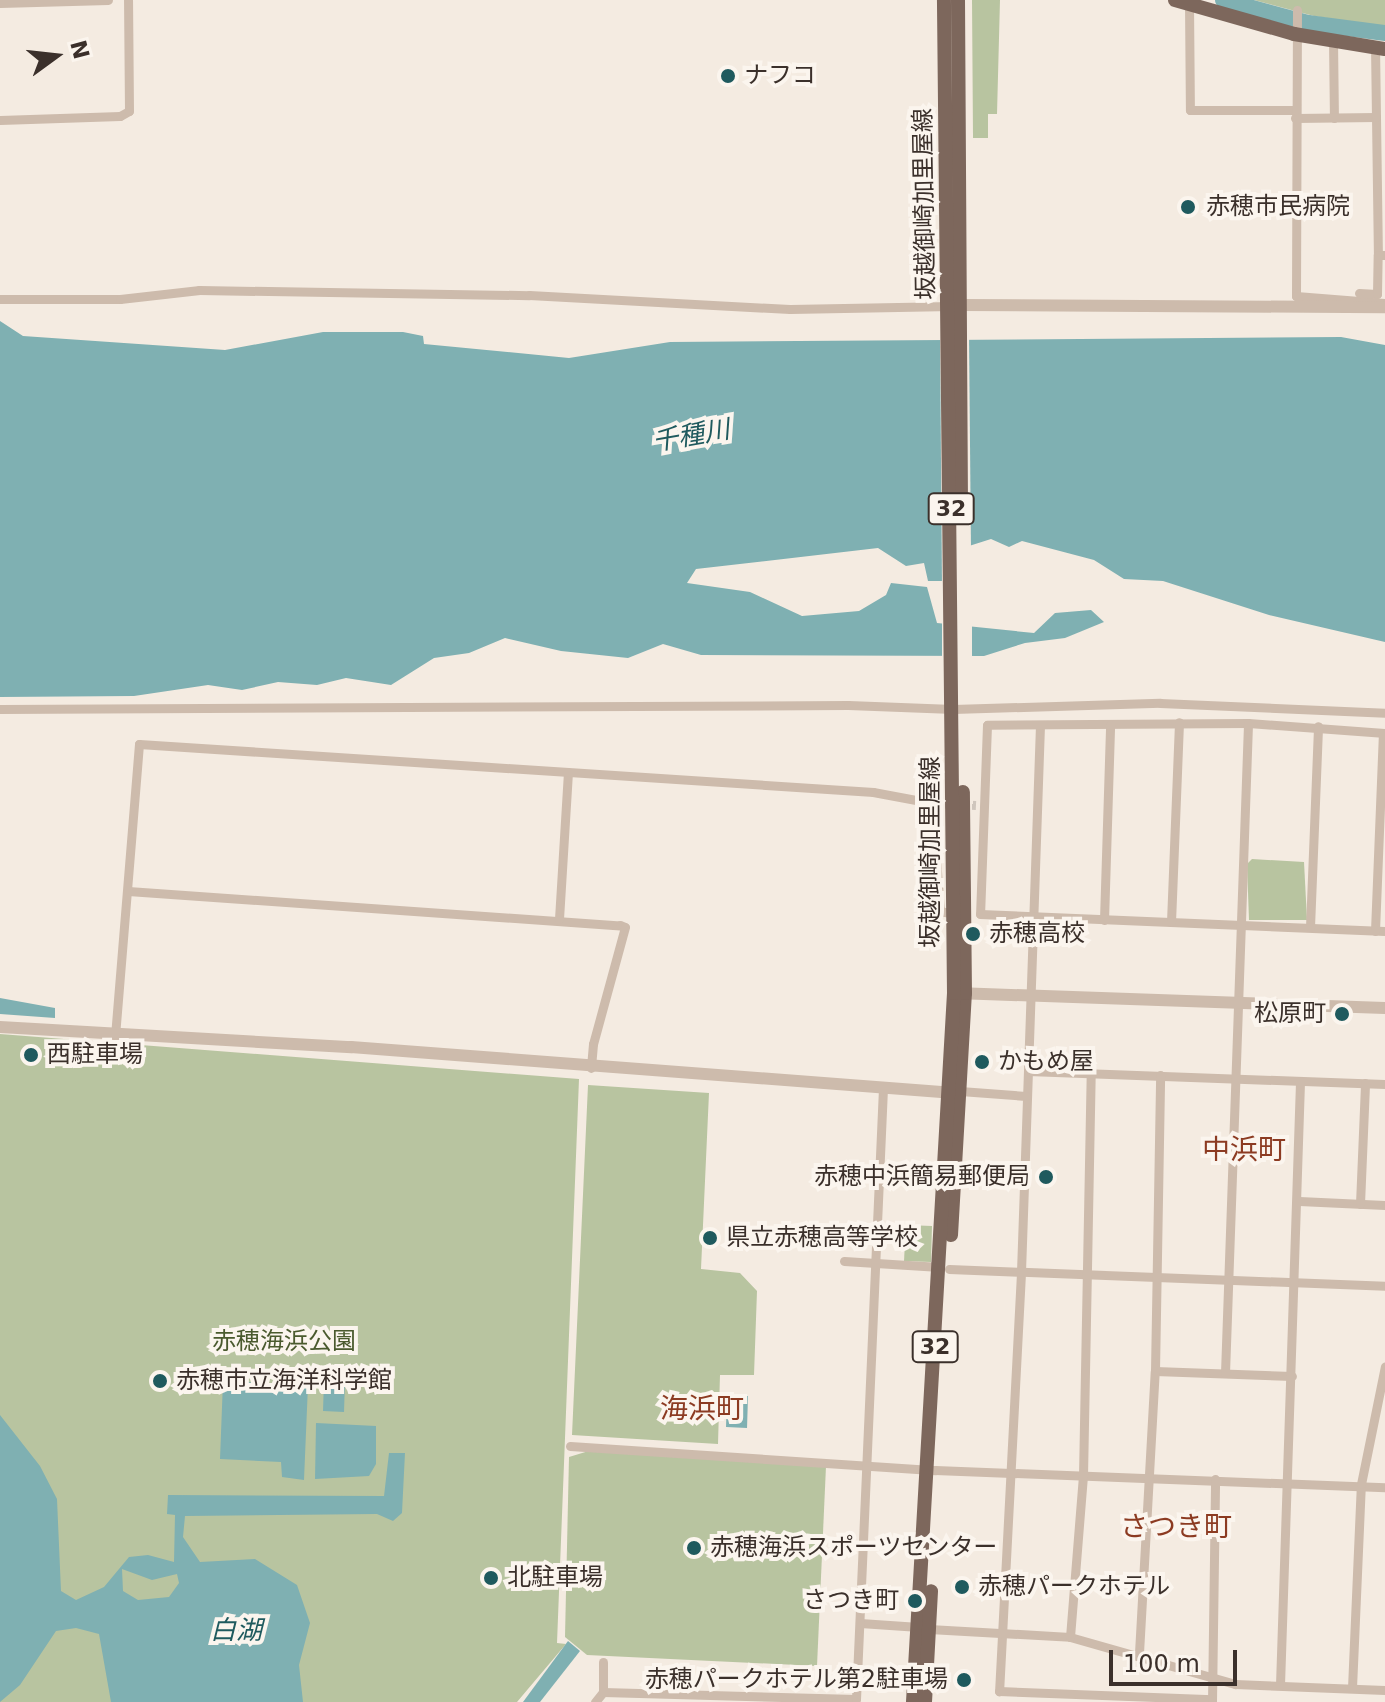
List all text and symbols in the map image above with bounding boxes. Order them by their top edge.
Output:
north arrow [16,16,96,96]
text: N [65,38,94,62]
place label: ナフコ [744,62,816,90]
marker: ナフコ [719,67,737,85]
street label: 坂越御崎加里屋線 [909,108,941,300]
place label: 赤穂市民病院 [1206,193,1350,221]
marker: 赤穂市民病院 [1177,196,1199,218]
water label: 千種川 [650,414,732,458]
road number: 32 [927,491,975,527]
street label: 坂越御崎加里屋線 [917,756,945,948]
place label: 赤穂高校 [989,920,1085,948]
marker: 赤穂高校 [964,925,982,943]
place label: 松原町 [1254,1000,1326,1028]
marker: 松原町 [1333,1005,1351,1023]
place label: 西駐車場 [47,1041,143,1069]
marker: 西駐車場 [22,1046,40,1064]
place label: かもめ屋 [998,1048,1094,1076]
marker: かもめ屋 [973,1053,991,1071]
district label: 中浜町 [1202,1133,1286,1167]
place label: 赤穂中浜簡易郵便局 [814,1163,1030,1191]
marker: 赤穂中浜簡易郵便局 [1037,1168,1055,1186]
place label: 県立赤穂高等学校 [726,1224,918,1252]
marker: 県立赤穂高等学校 [701,1229,719,1247]
park label: 赤穂海浜公園 [212,1328,356,1356]
road number: 32 [911,1329,959,1365]
place label: 赤穂市立海洋科学館 [176,1367,392,1395]
marker: 赤穂市立海洋科学館 [151,1372,169,1390]
district label: 海浜町 [660,1392,744,1426]
district label: さつき町 [1120,1510,1232,1544]
place label: 赤穂海浜スポーツセンター [710,1534,998,1562]
marker: 赤穂海浜スポーツセンター [685,1539,703,1557]
place label: 北駐車場 [507,1564,603,1592]
marker: 北駐車場 [482,1569,500,1587]
place label: 赤穂パークホテル [978,1573,1170,1601]
marker: 赤穂パークホテル [953,1578,971,1596]
place label: さつき町 [803,1587,899,1615]
marker: さつき町 [906,1592,924,1610]
water label: 白湖 [210,1615,262,1647]
scale bar [1113,1634,1241,1684]
text: 100 m [1123,1650,1200,1678]
place label: 赤穂パークホテル第2駐車場 [645,1666,948,1694]
marker: 赤穂パークホテル第2駐車場 [955,1671,973,1689]

